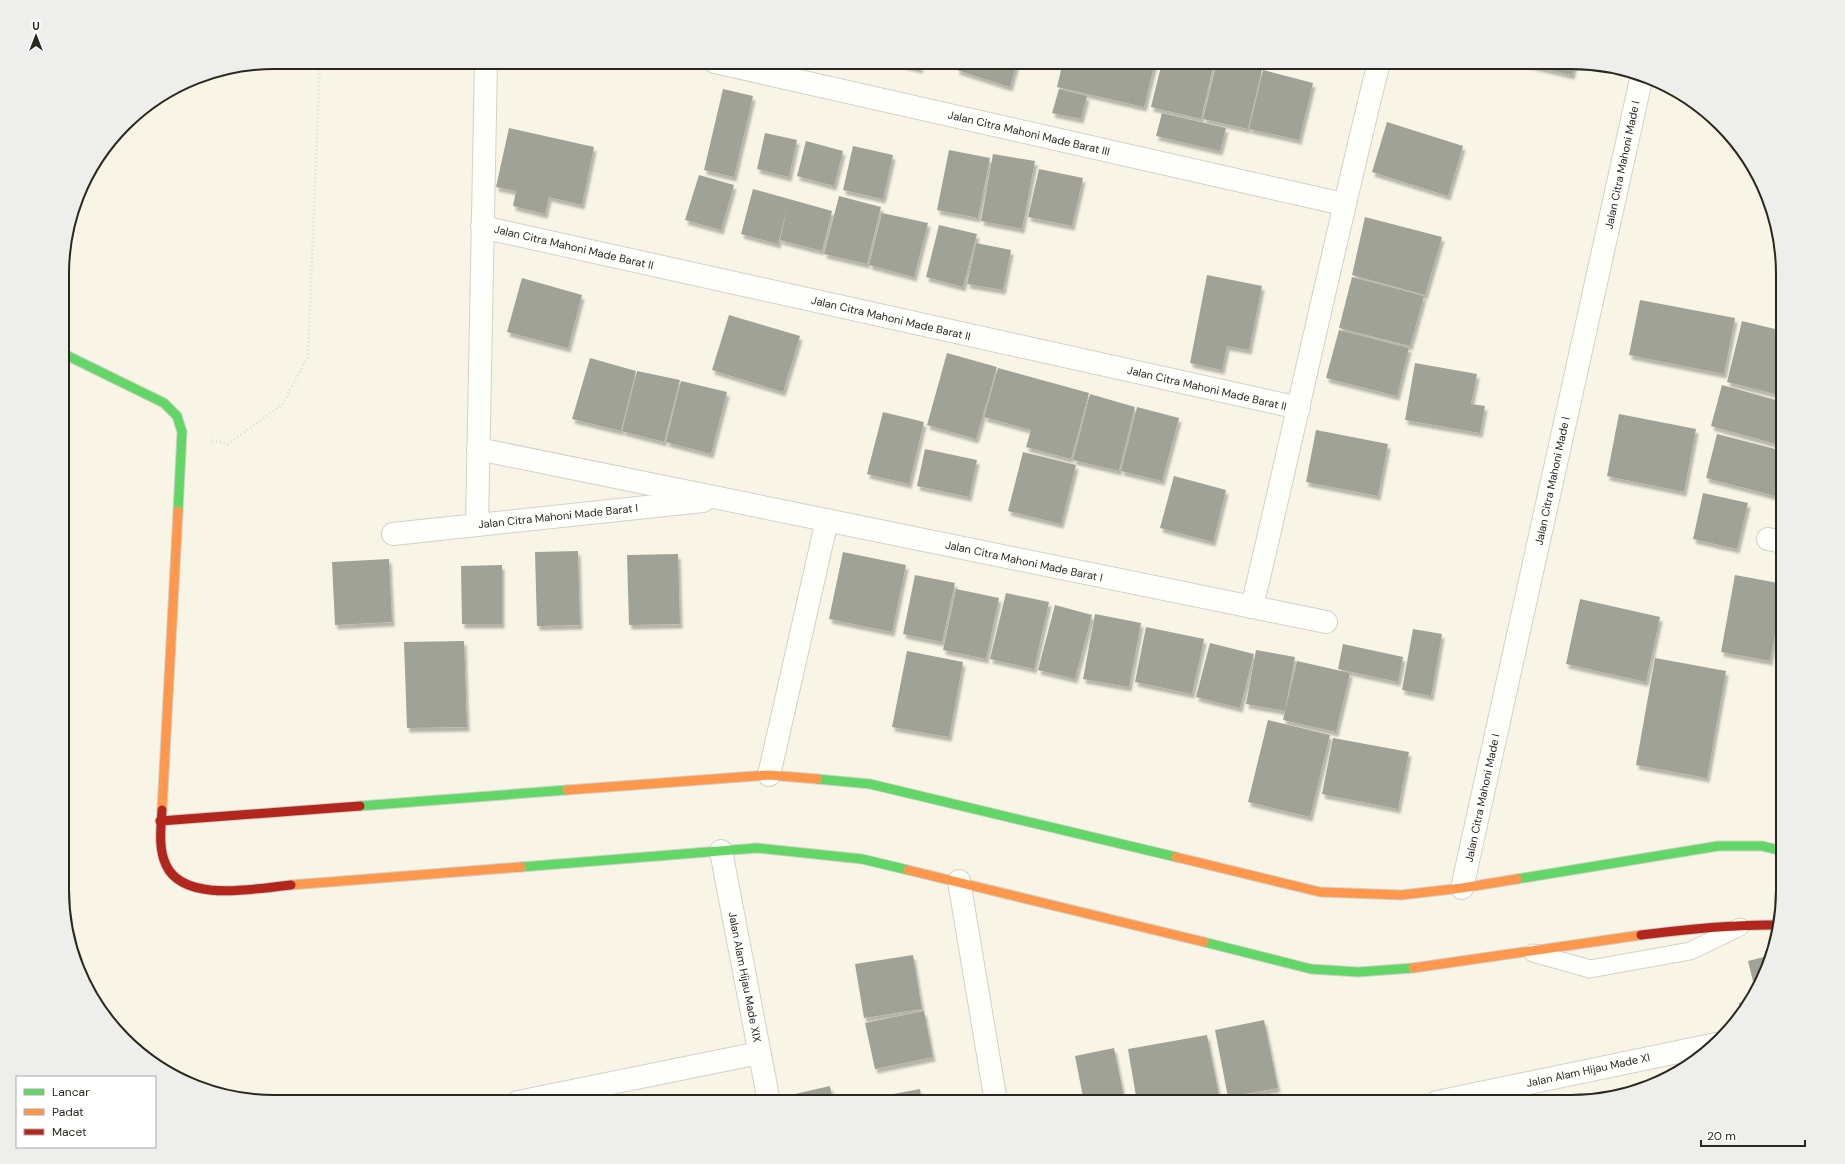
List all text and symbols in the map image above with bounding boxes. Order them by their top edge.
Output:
north arrow [16,16,56,56]
text: U [32,19,40,33]
street label: Jalan Citra Mahoni Made I [1602,100,1642,230]
street label: Jalan Citra Mahoni Made Barat III [947,108,1111,158]
street label: Jalan Citra Mahoni Made Barat II [493,222,655,272]
street label: Jalan Citra Mahoni Made Barat II [810,293,972,343]
street label: Jalan Citra Mahoni Made Barat II [1126,363,1288,413]
street label: Jalan Citra Mahoni Made I [1532,416,1572,546]
street label: Jalan Citra Mahoni Made Barat I [477,501,639,531]
street label: Jalan Citra Mahoni Made Barat I [944,537,1104,585]
street label: Jalan Citra Mahoni Made I [1462,733,1502,863]
street label: Jalan Alam Hijau Made XIX [725,910,765,1044]
street label: Jalan Alam Hijau Made XI [1525,1050,1651,1090]
legend [16,1076,156,1148]
text: Lancar [52,1084,90,1100]
text: Padat [52,1104,84,1120]
scale bar [1701,1122,1805,1148]
text: Macet [52,1124,87,1140]
text: 20 m [1707,1128,1736,1144]

